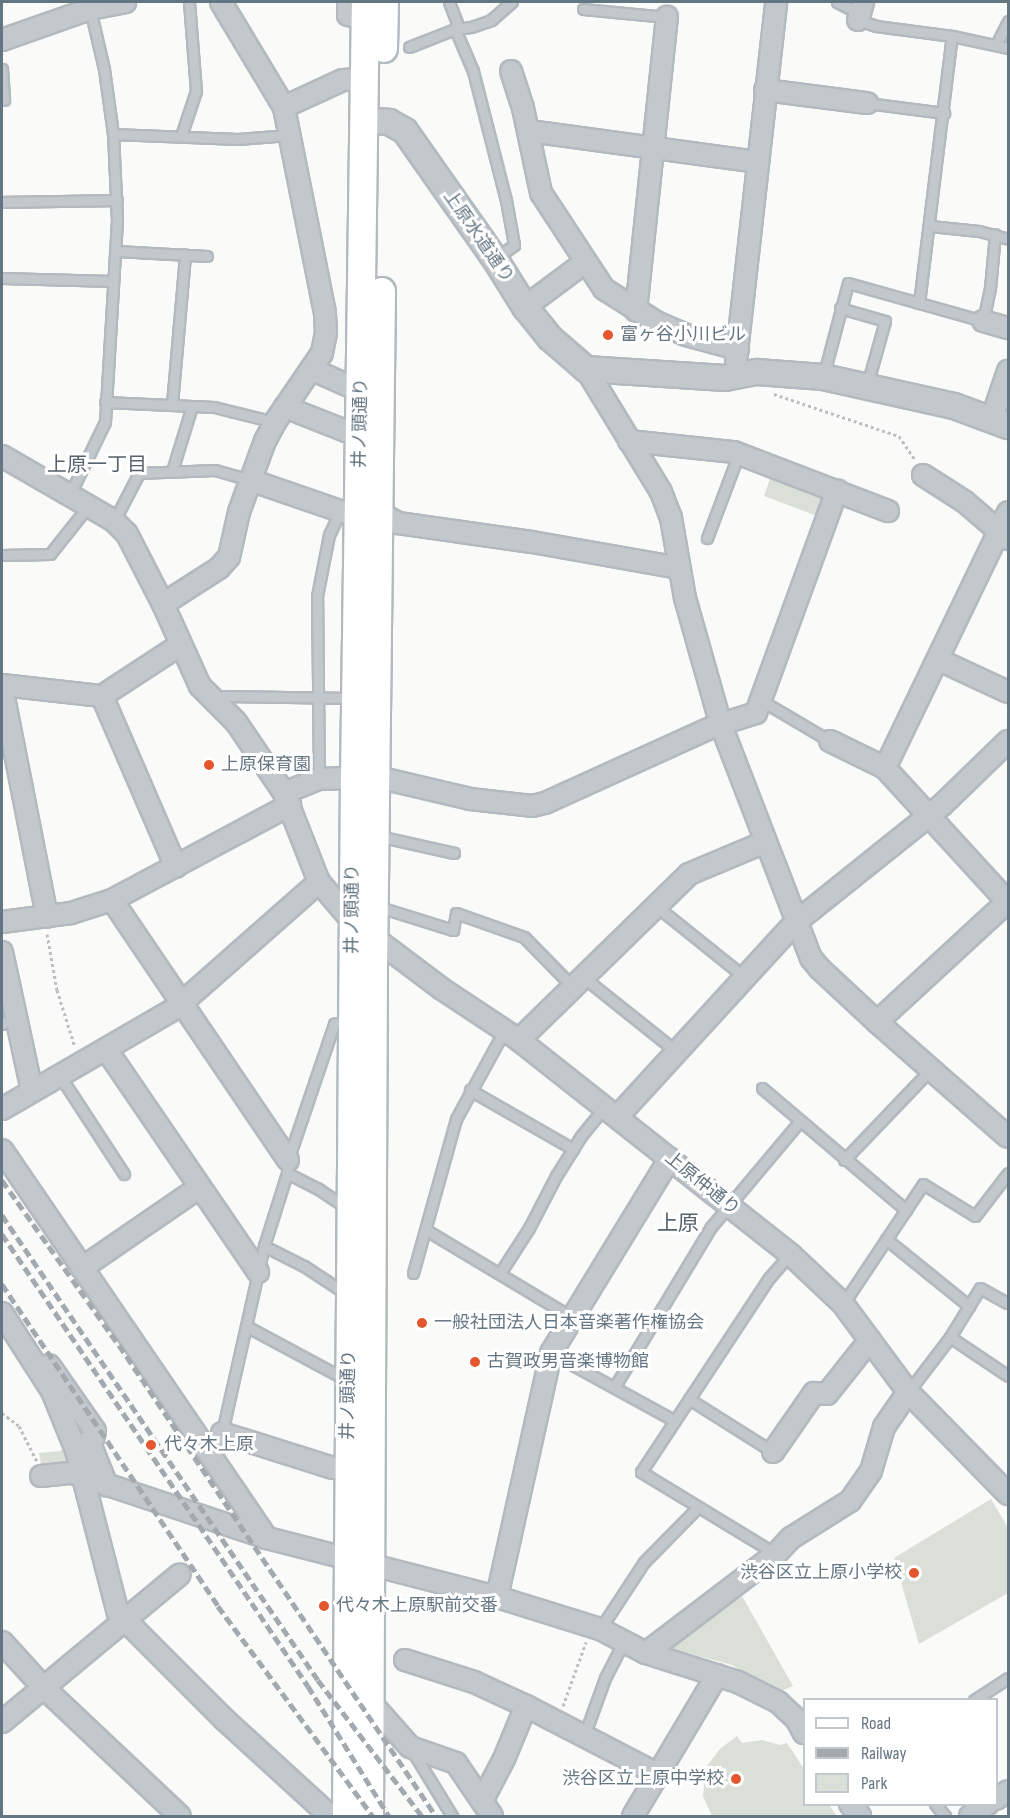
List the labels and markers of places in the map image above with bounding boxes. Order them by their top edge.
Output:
place label: 富ヶ谷小川ビル [620,324,746,346]
marker: 富ヶ谷小川ビル [601,328,615,342]
place label: 上原保育園 [221,754,311,776]
marker: 上原保育園 [202,758,216,772]
place label: 一般社団法人日本音楽著作権協会 [434,1312,704,1334]
marker: 一般社団法人日本音楽著作権協会 [415,1316,429,1330]
place label: 古賀政男音楽博物館 [487,1351,649,1373]
marker: 古賀政男音楽博物館 [468,1355,482,1369]
place label: 代々木上原 [164,1434,254,1456]
marker: 代々木上原 [142,1436,160,1454]
place label: 渋谷区立上原小学校 [740,1562,902,1584]
marker: 渋谷区立上原小学校 [907,1566,921,1580]
place label: 代々木上原駅前交番 [336,1595,498,1617]
marker: 代々木上原駅前交番 [317,1599,331,1613]
place label: 渋谷区立上原中学校 [562,1768,724,1790]
marker: 渋谷区立上原中学校 [729,1772,743,1786]

